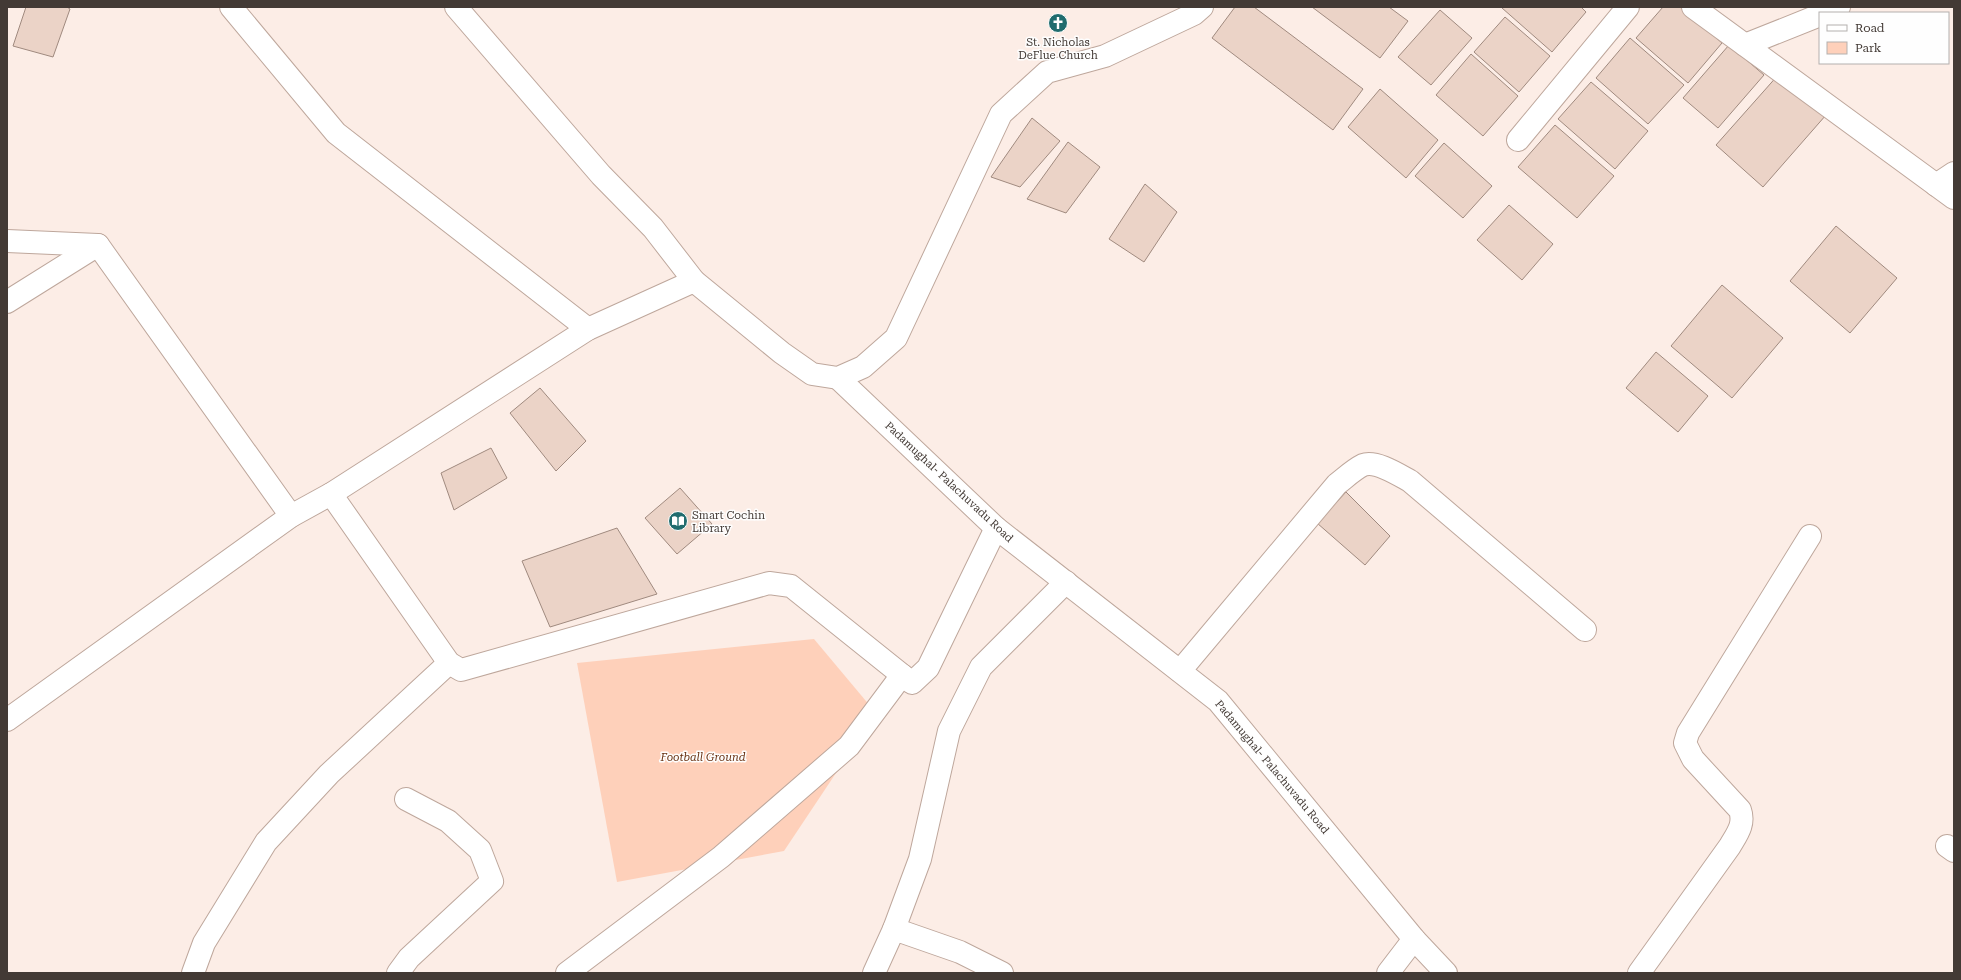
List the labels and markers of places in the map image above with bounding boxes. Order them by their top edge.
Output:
church icon: St. Nicholas DeFlue Church [1047,12,1069,34]
place label: St. Nicholas DeFlue Church [1018,36,1098,62]
place label: Smart Cochin Library [692,509,765,535]
library icon: Smart Cochin Library [667,510,689,532]

